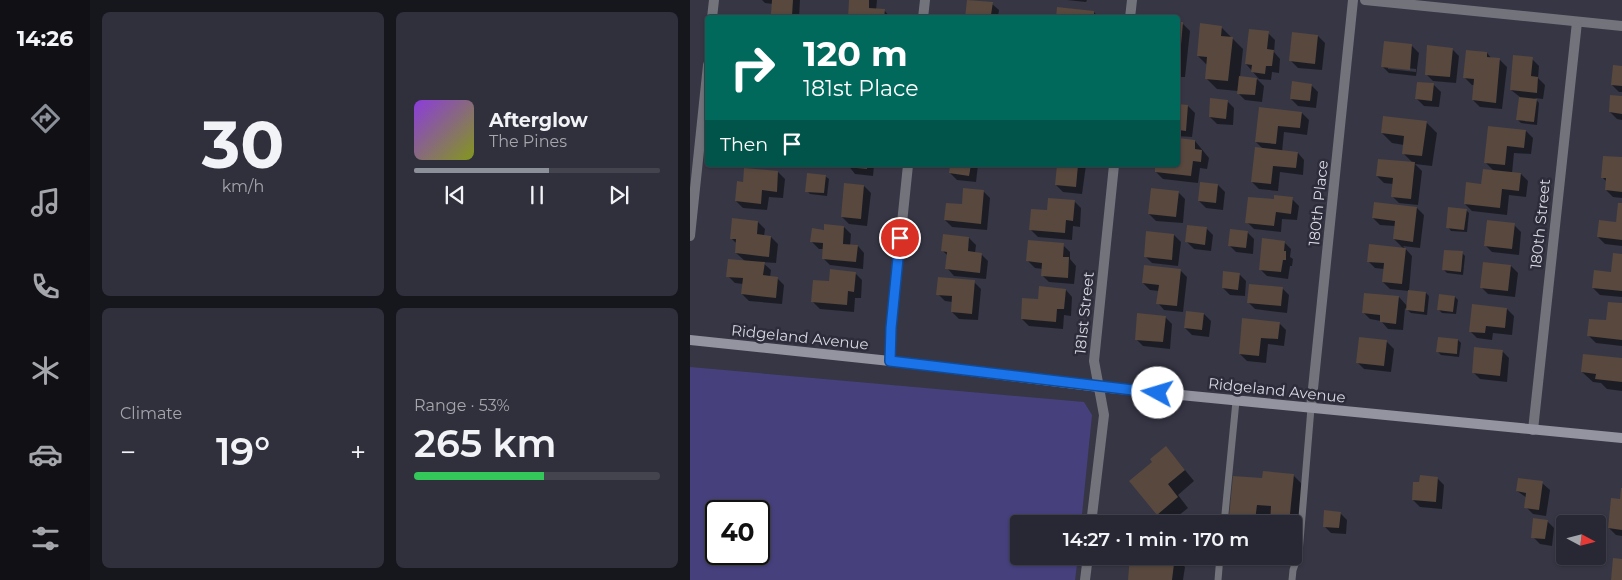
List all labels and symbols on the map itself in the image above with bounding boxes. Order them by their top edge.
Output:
street label: 180th Place [1304,159,1332,247]
street label: 180th Street [1526,178,1554,270]
pin [879,217,921,259]
street label: 181st Street [1070,271,1098,355]
street label: Ridgeland Avenue [730,320,870,354]
position arrow [1131,366,1183,418]
street label: Ridgeland Avenue [1207,373,1347,407]
speed limit sign: 40 [705,500,770,565]
north arrow [1556,515,1606,565]

